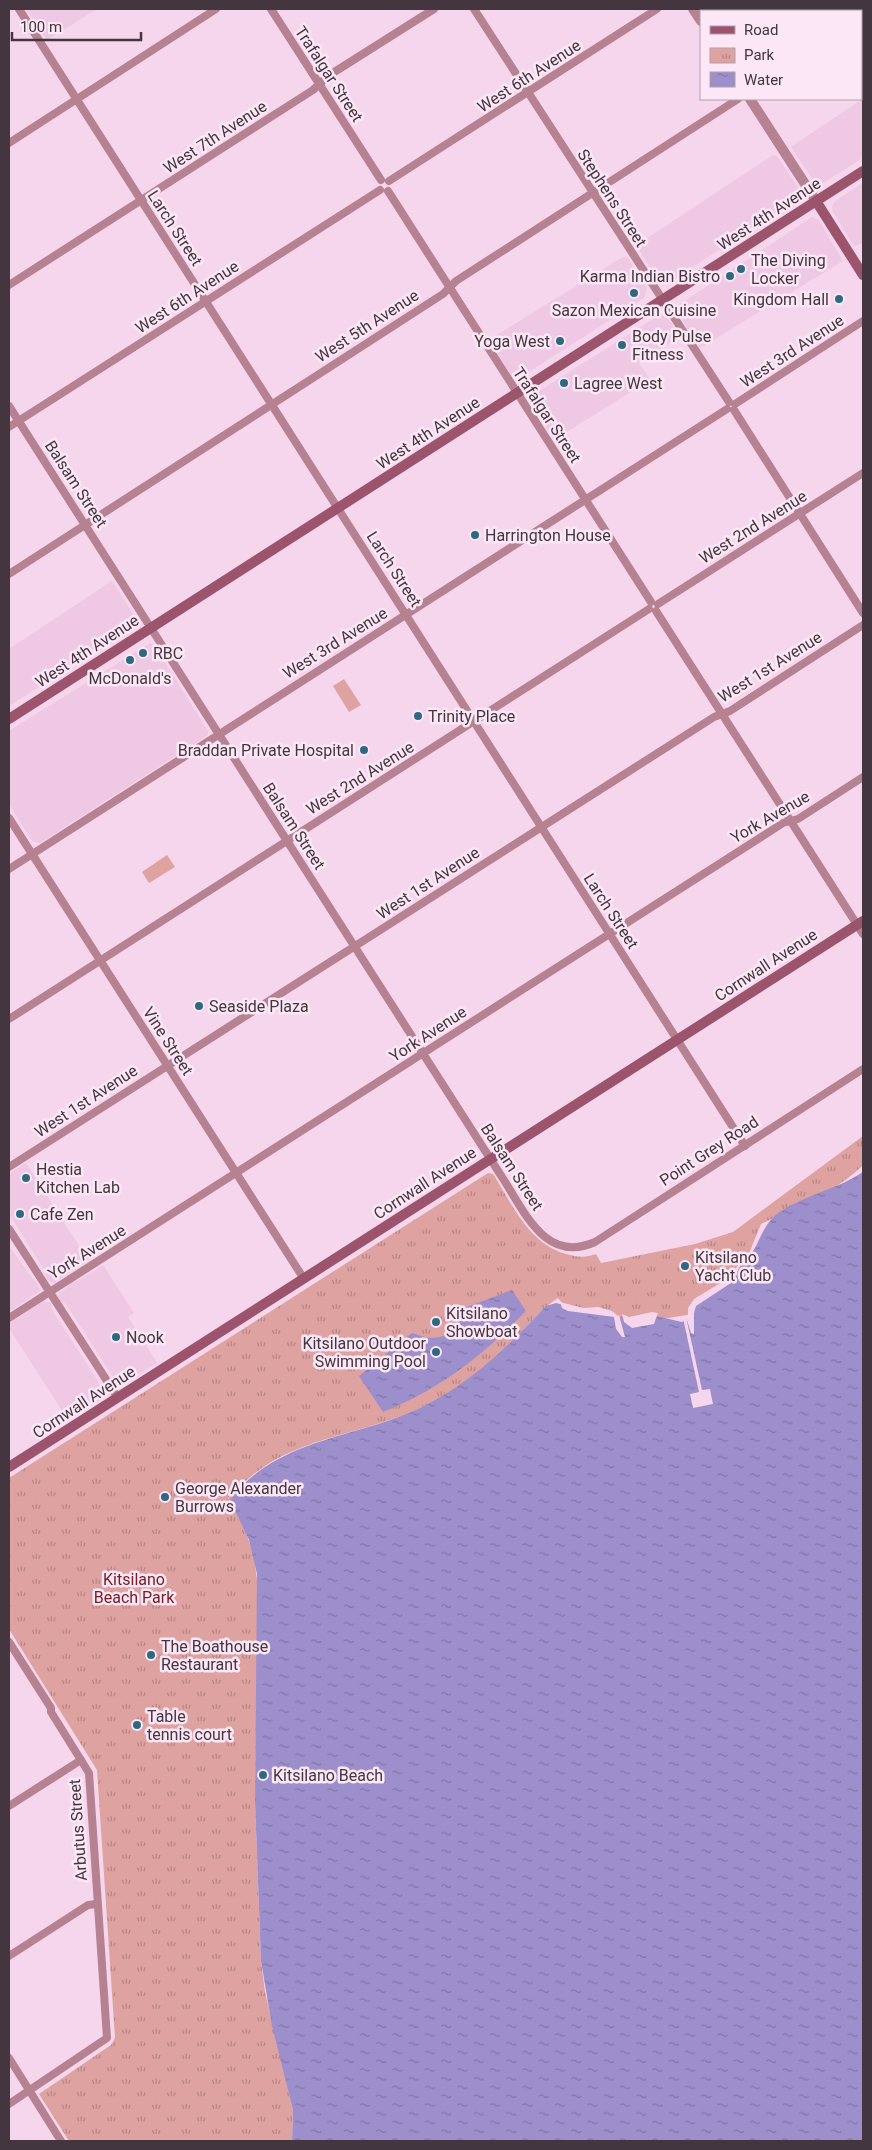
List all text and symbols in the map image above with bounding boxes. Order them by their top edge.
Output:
scale bar [12,10,141,42]
legend [700,10,862,100]
text: 100 m [20,18,62,36]
text: Road [744,21,778,39]
street label: Trafalgar Street [291,23,367,125]
street label: West 6th Avenue [474,36,584,116]
text: Park [744,46,775,64]
text: Water [744,71,783,89]
street label: West 7th Avenue [160,97,270,177]
street label: Stephens Street [573,146,651,250]
street label: West 4th Avenue [714,174,824,254]
street label: Larch Street [144,187,206,269]
place label: The Diving Locker [751,251,826,288]
street label: West 6th Avenue [132,257,242,337]
marker: The Diving Locker [735,263,747,275]
place label: Karma Indian Bistro [580,267,720,286]
marker: Karma Indian Bistro [724,270,736,282]
street label: West 5th Avenue [312,286,422,366]
marker: Sazon Mexican Cuisine [628,287,640,299]
place label: Kingdom Hall [733,290,829,309]
marker: Kingdom Hall [833,293,845,305]
place label: Sazon Mexican Cuisine [552,301,716,320]
street label: West 3rd Avenue [737,310,847,392]
place label: Body Pulse Fitness [632,327,711,364]
place label: Yoga West [474,332,550,351]
marker: Yoga West [554,335,566,347]
marker: Body Pulse Fitness [616,339,628,351]
street label: Trafalgar Street [509,364,585,466]
place label: Lagree West [574,374,662,393]
marker: Lagree West [558,377,570,389]
street label: West 4th Avenue [373,393,483,473]
street label: Balsam Street [41,437,111,531]
street label: West 2nd Avenue [696,486,810,568]
place label: Harrington House [485,526,611,545]
street label: Larch Street [363,528,425,610]
marker: Harrington House [469,529,481,541]
street label: West 3rd Avenue [279,603,391,683]
street label: West 4th Avenue [32,611,142,691]
street label: West 1st Avenue [715,628,825,706]
place label: RBC [153,644,183,663]
marker: RBC [137,647,149,659]
marker: McDonald's [124,654,136,666]
place label: McDonald's [89,669,171,688]
place label: Trinity Place [428,707,515,726]
marker: Trinity Place [412,710,424,722]
street label: West 2nd Avenue [303,737,417,819]
place label: Braddan Private Hospital [178,741,354,760]
marker: Braddan Private Hospital [358,744,370,756]
street label: Balsam Street [259,779,329,873]
street label: York Avenue [727,787,813,847]
street label: West 1st Avenue [373,843,483,923]
street label: Larch Street [580,870,642,952]
street label: Cornwall Avenue [711,925,821,1005]
place label: Seaside Plaza [209,997,309,1016]
marker: Seaside Plaza [193,1000,205,1012]
street label: York Avenue [386,1002,470,1066]
street label: Vine Street [139,1003,197,1079]
street label: West 1st Avenue [31,1061,141,1141]
street label: Point Grey Road [656,1112,762,1190]
street label: Balsam Street [477,1120,547,1214]
street label: Cornwall Avenue [370,1143,480,1223]
place label: Hestia Kitchen Lab [36,1160,120,1197]
marker: Hestia Kitchen Lab [20,1172,32,1184]
place label: Cafe Zen [30,1205,94,1224]
marker: Cafe Zen [14,1208,26,1220]
street label: York Avenue [45,1221,129,1283]
place label: Kitsilano Yacht Club [695,1248,771,1285]
marker: Kitsilano Yacht Club [679,1260,691,1272]
place label: Kitsilano Showboat [446,1304,518,1341]
marker: Kitsilano Showboat [430,1316,442,1328]
place label: Nook [126,1328,165,1347]
marker: Nook [110,1331,122,1343]
place label: Kitsilano Outdoor Swimming Pool [302,1334,427,1371]
marker: Kitsilano Outdoor Swimming Pool [430,1346,442,1358]
street label: Cornwall Avenue [29,1362,139,1442]
place label: George Alexander Burrows [175,1479,302,1516]
marker: George Alexander Burrows [159,1491,171,1503]
park label: Kitsilano Beach Park [94,1570,175,1607]
place label: The Boathouse Restaurant [161,1637,268,1674]
marker: The Boathouse Restaurant [145,1649,157,1661]
place label: Table tennis court [147,1707,232,1744]
marker: Table tennis court [131,1719,143,1731]
place label: Kitsilano Beach [273,1766,383,1785]
marker: Kitsilano Beach [257,1769,269,1781]
street label: Arbutus Street [65,1778,91,1882]

